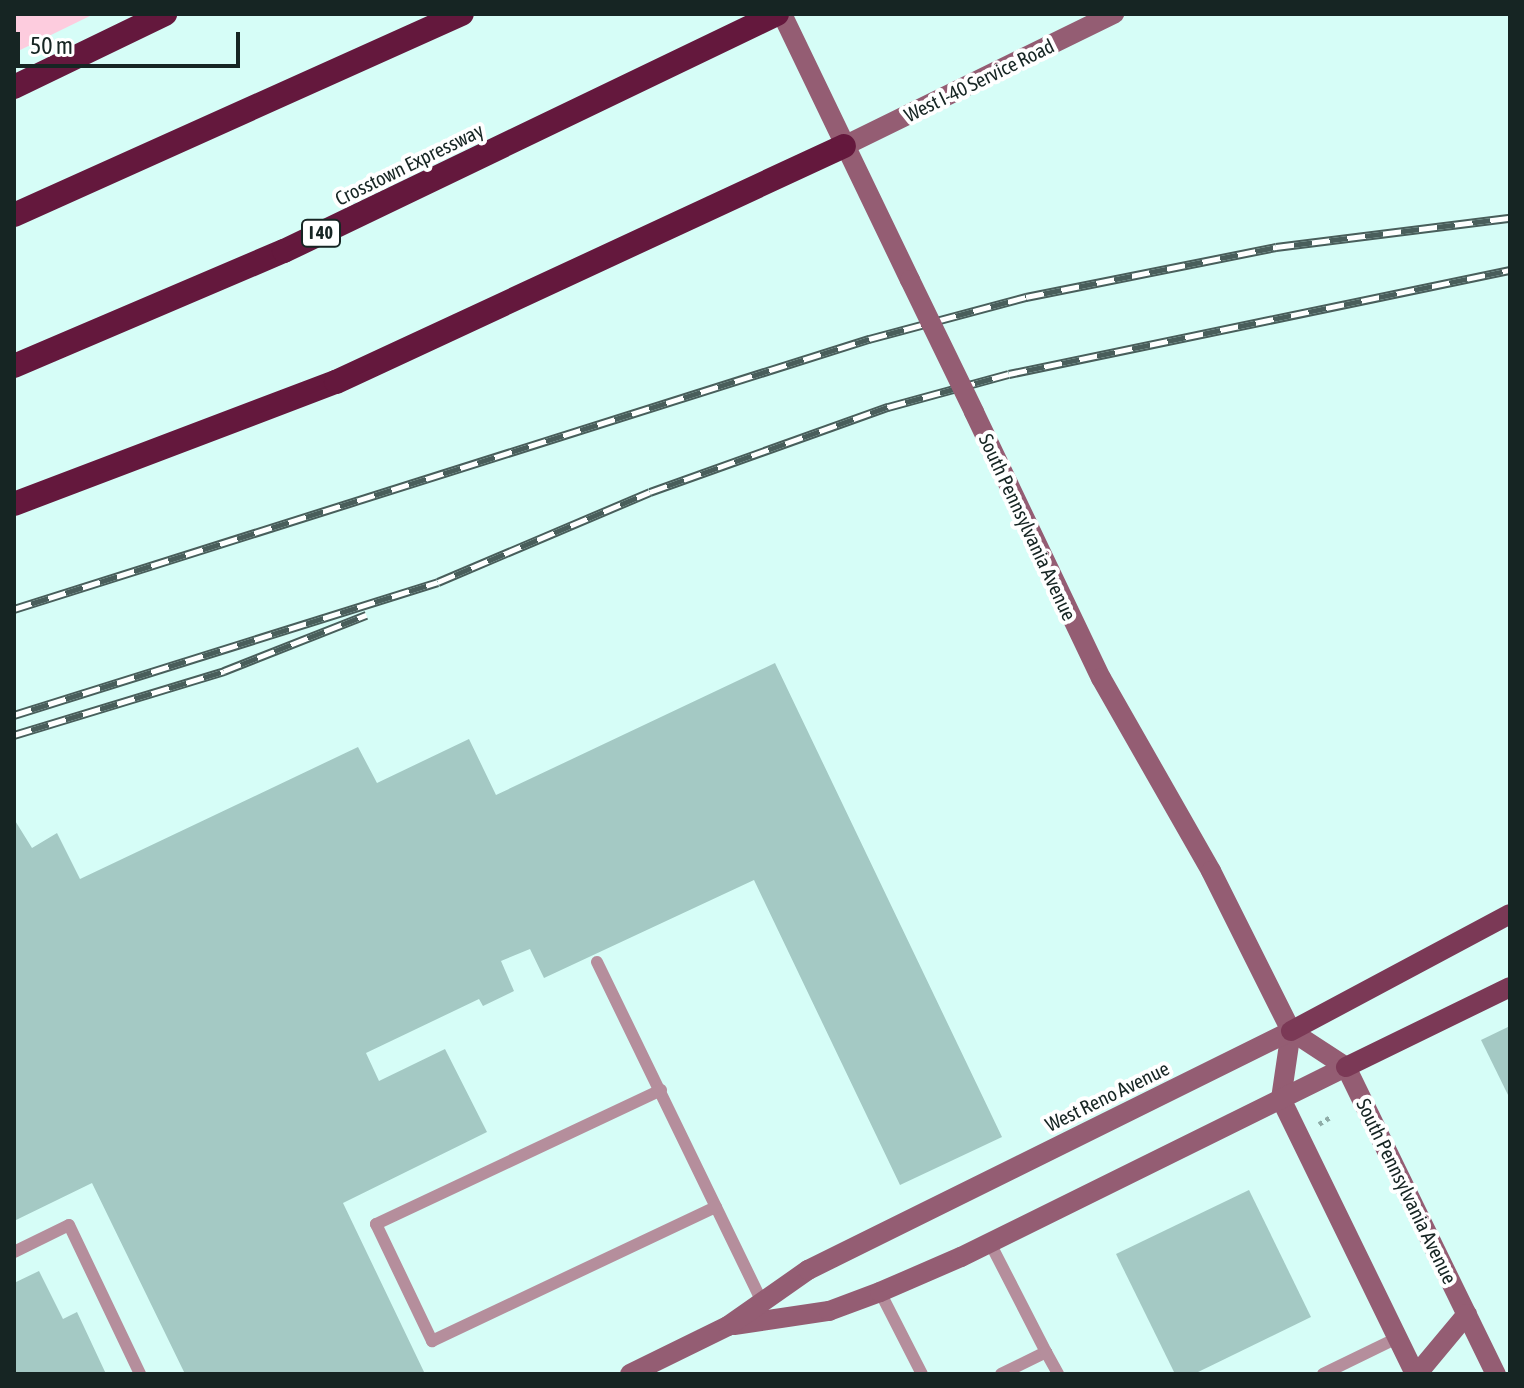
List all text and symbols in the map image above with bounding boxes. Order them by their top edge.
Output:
scale bar [20,16,244,66]
text: 50 m [30,32,73,59]
street label: West I-40 Service Road [900,33,1058,127]
street label: Crosstown Expressway [331,118,487,210]
road number: I 40 [301,219,341,247]
street label: South Pennsylvania Avenue [974,430,1082,624]
street label: West Reno Avenue [1041,1056,1173,1136]
street label: South Pennsylvania Avenue [1352,1094,1462,1288]

